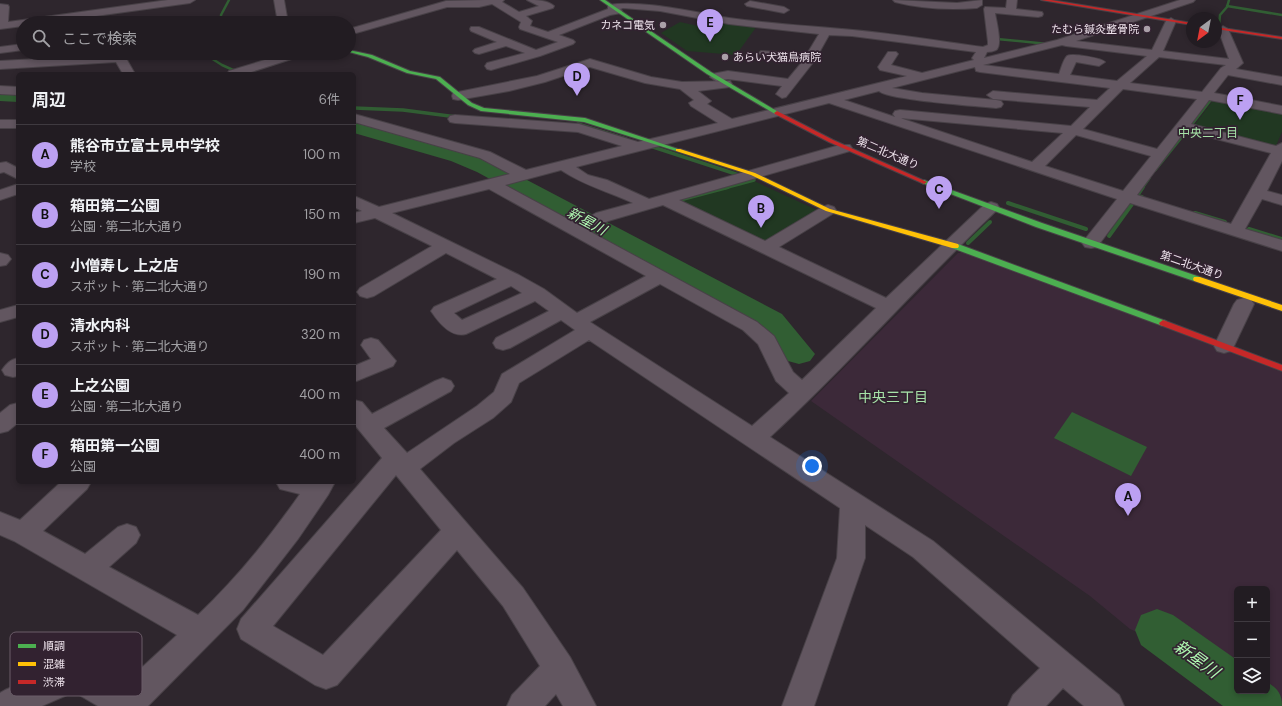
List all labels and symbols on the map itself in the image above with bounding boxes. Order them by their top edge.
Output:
pin: E [697,9,723,42]
north arrow [1186,12,1222,48]
place label: カネコ電気 [600,18,655,32]
marker: カネコ電気 [658,20,668,30]
place label: たむら鍼灸整骨院 [1051,22,1139,36]
marker: たむら鍼灸整骨院 [1142,24,1152,34]
place label: あらい犬猫鳥病院 [733,50,821,64]
marker: あらい犬猫鳥病院 [720,52,730,62]
pin: D [564,63,590,96]
pin: F [1227,87,1253,120]
district label: 中央二丁目 [1178,125,1238,141]
street label: 第二北大通り [855,134,921,172]
pin: C [926,176,952,209]
pin: B [748,195,774,228]
water label: 新星川 [564,203,612,240]
street label: 第二北大通り [1159,248,1225,282]
district label: 中央三丁目 [858,388,928,406]
your location [802,456,822,476]
pin: A [1115,483,1141,516]
legend [10,632,142,696]
water label: 新星川 [1170,635,1226,684]
text: 順調 [43,639,65,653]
text: 混雑 [43,657,65,671]
text: 渋滞 [43,675,65,689]

